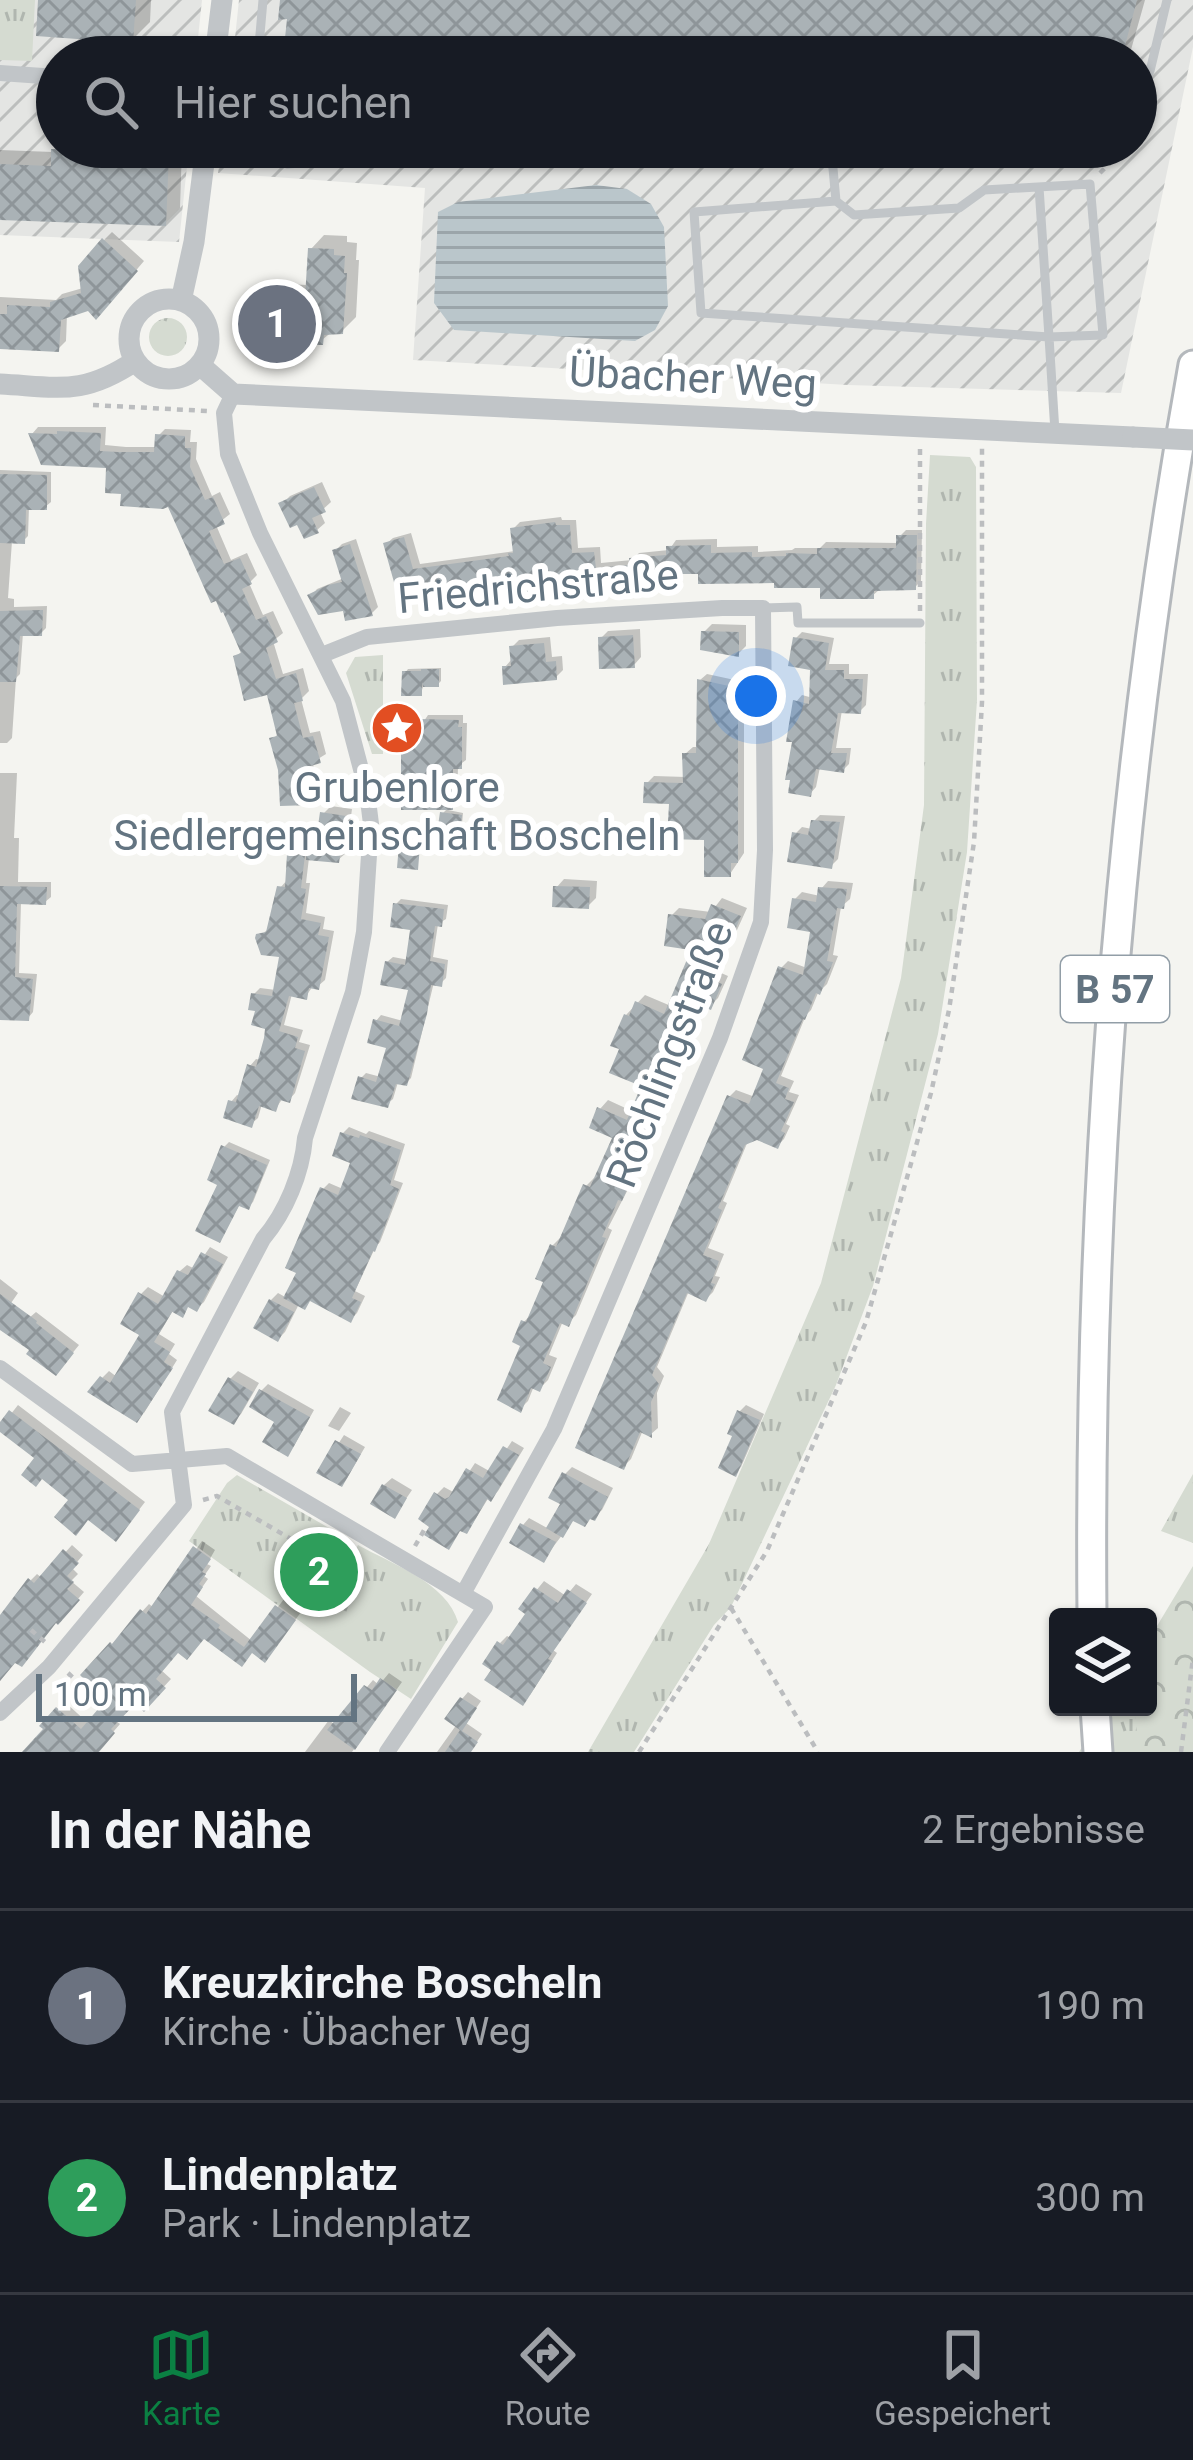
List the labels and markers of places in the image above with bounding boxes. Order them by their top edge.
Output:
pin: 1 [238,279,316,369]
place icon: Grubenlore Siedlergemeinschaft Boscheln [369,700,425,756]
place label: Grubenlore Siedlergemeinschaft Boscheln [114,763,680,860]
pin: 2 [280,1527,358,1617]

